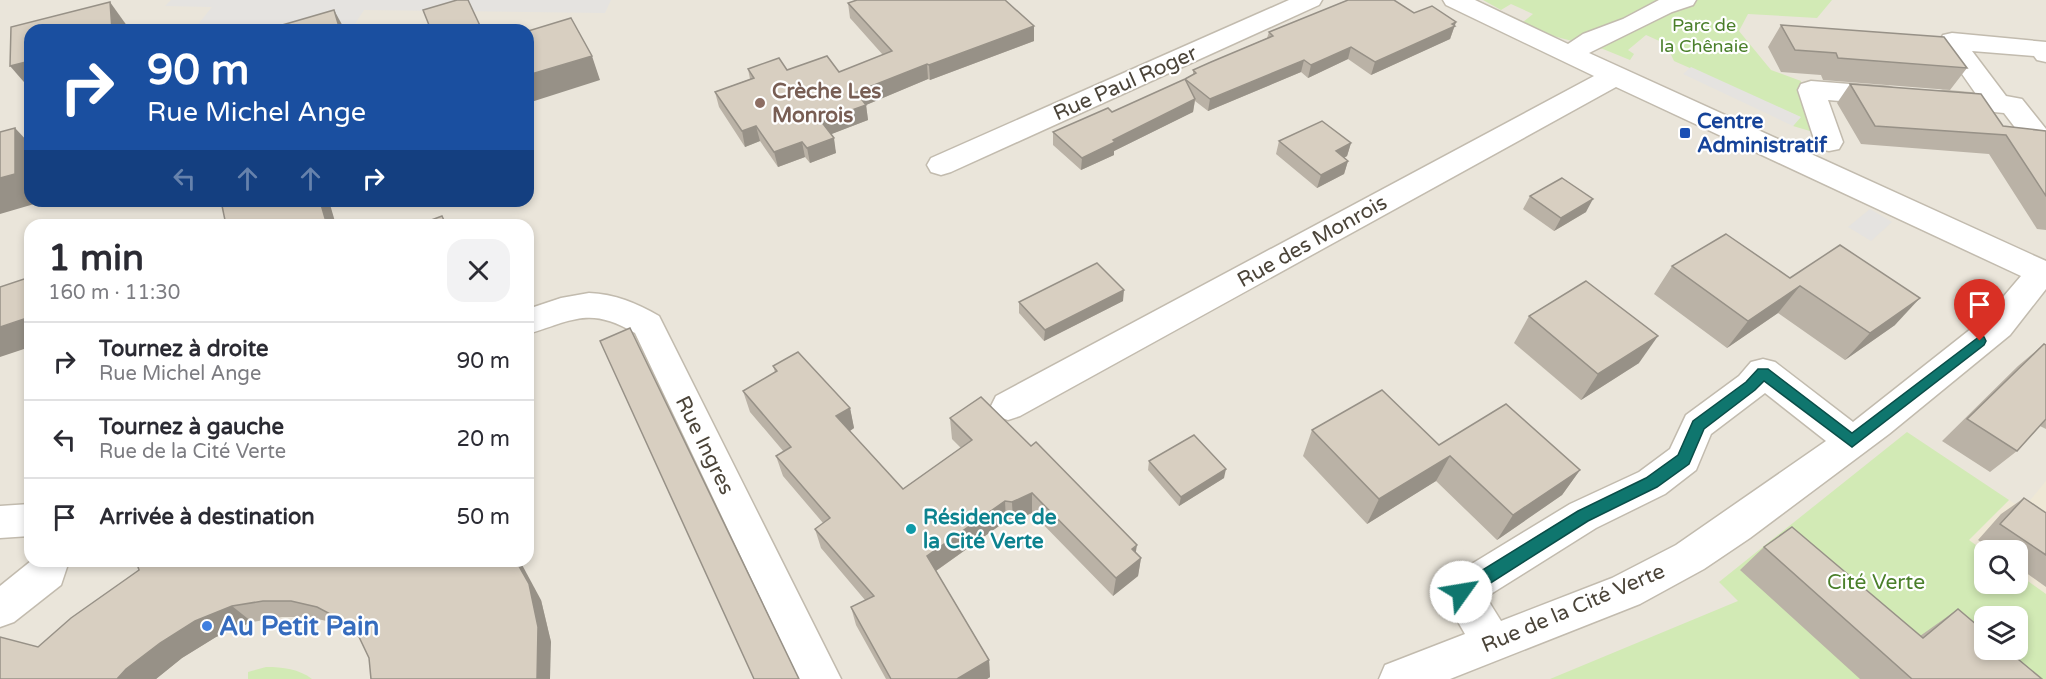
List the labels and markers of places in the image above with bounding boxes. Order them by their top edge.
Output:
place label: Crèche Les Monrois [772,79,881,128]
marker: Crèche Les Monrois [753,96,767,110]
place label: Centre Administratif [1697,109,1828,158]
marker: Centre Administratif [1678,126,1692,140]
pin [1954,279,2005,341]
place label: Résidence de la Cité Verte [923,505,1057,554]
marker: Résidence de la Cité Verte [904,522,918,536]
place label: Au Petit Pain [219,611,379,642]
marker: Au Petit Pain [200,619,214,633]

